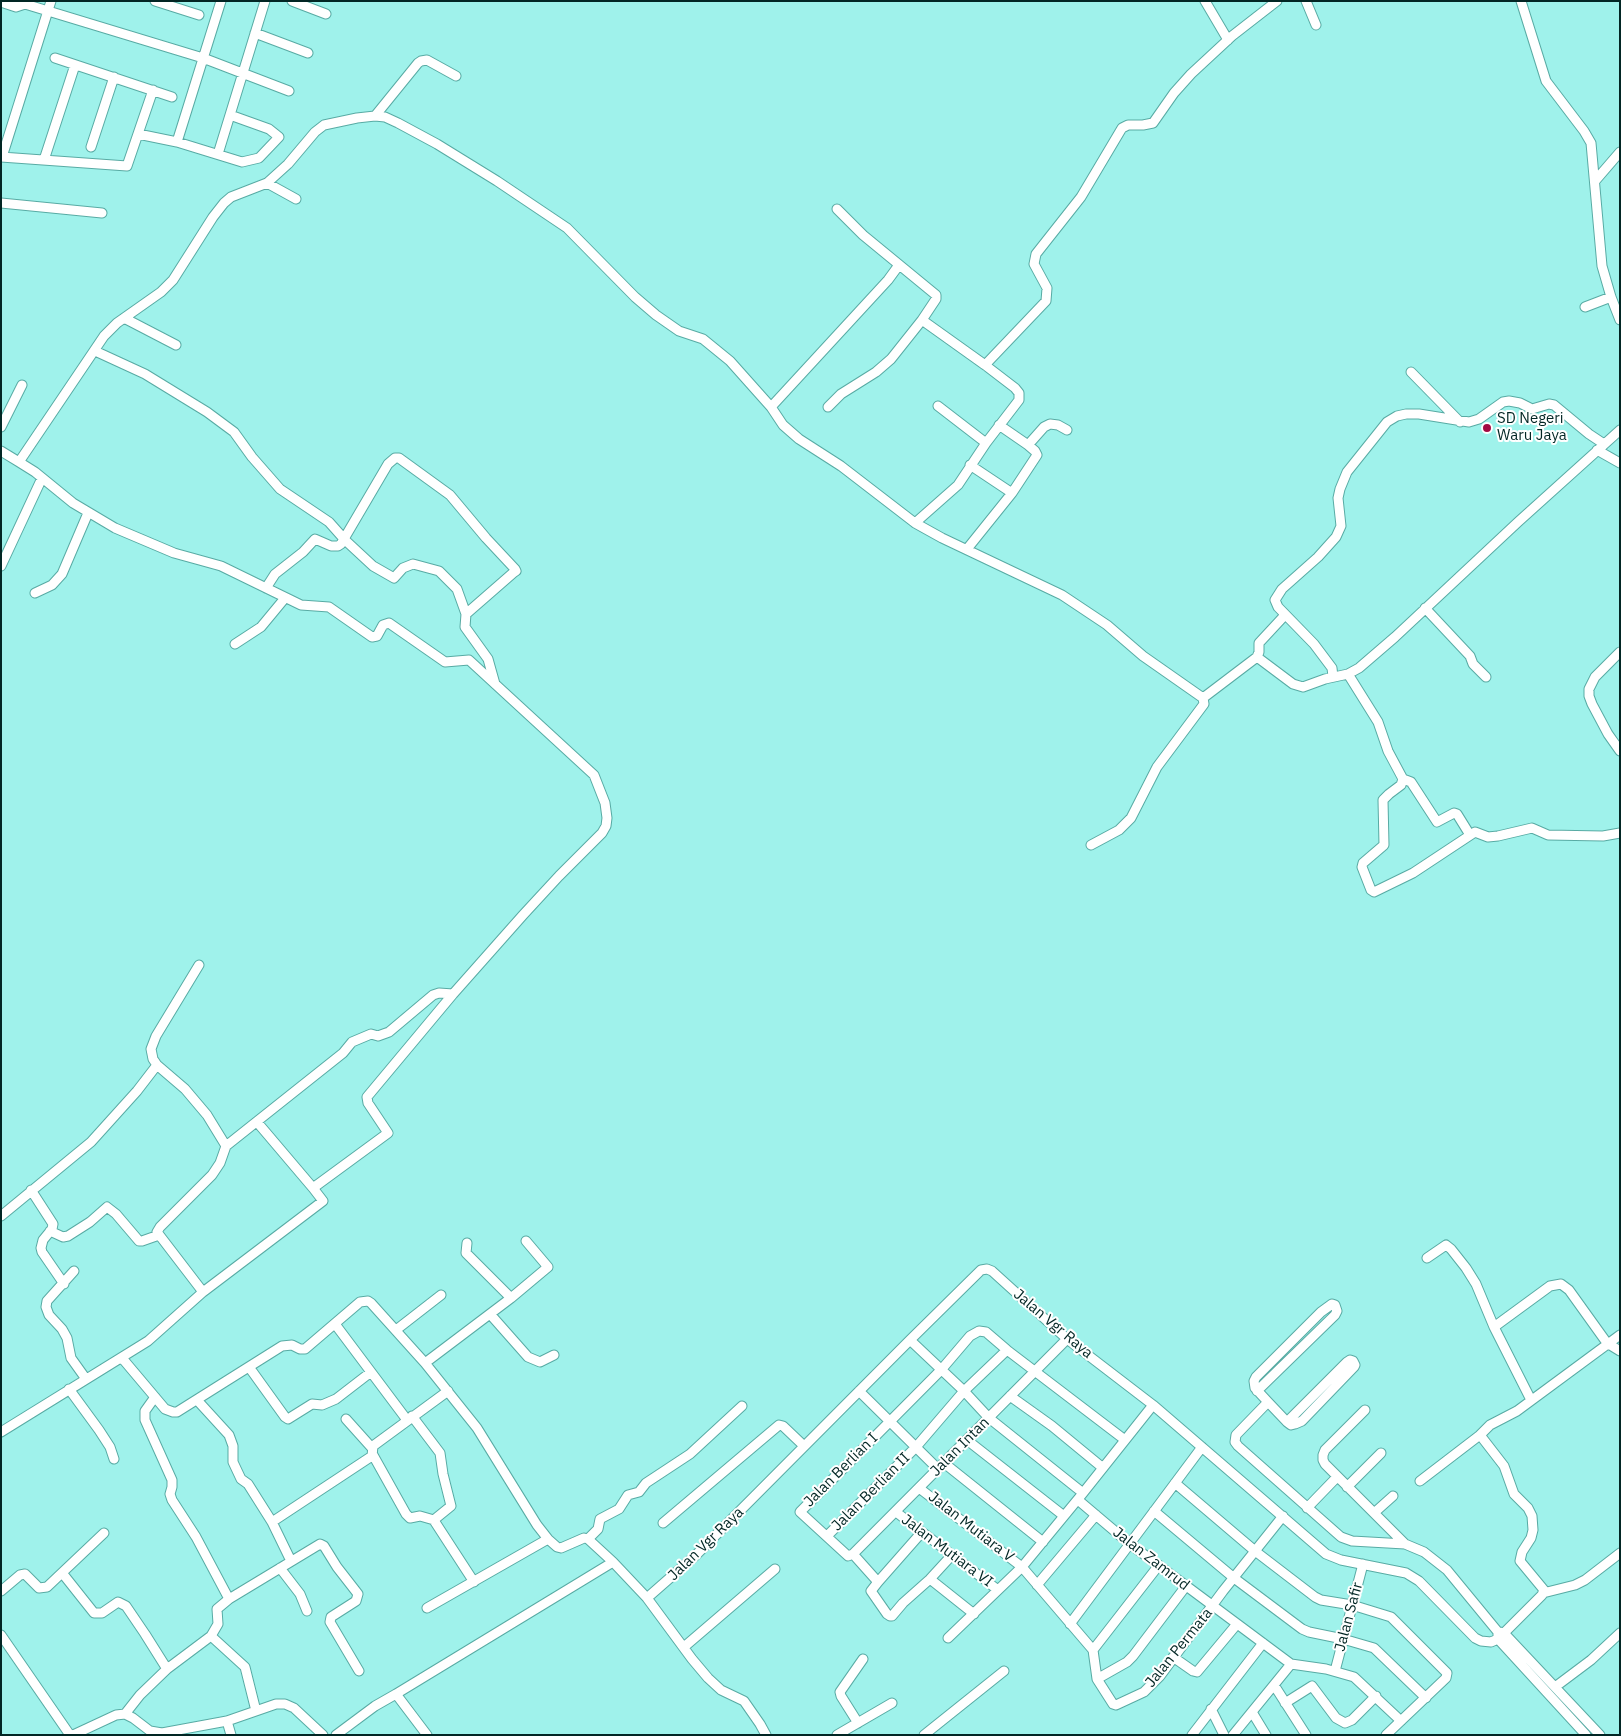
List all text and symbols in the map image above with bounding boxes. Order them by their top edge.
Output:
place label: SD Negeri Waru Jaya [1497,410,1567,445]
marker: SD Negeri Waru Jaya [1481,422,1493,434]
street label: Jalan Vgr Raya [1010,1286,1096,1362]
street label: Jalan Intan [927,1414,993,1480]
street label: Jalan Berlian I [800,1429,882,1511]
street label: Jalan Berlian II [828,1449,914,1535]
street label: Jalan Mutiara V [925,1488,1017,1566]
street label: Jalan Vgr Raya [665,1503,747,1585]
street label: Jalan Mutiara VI [898,1511,996,1591]
street label: Jalan Zamrud [1109,1523,1193,1595]
street label: Jalan Safir [1331,1581,1367,1653]
street label: Jalan Permata [1142,1605,1216,1691]

